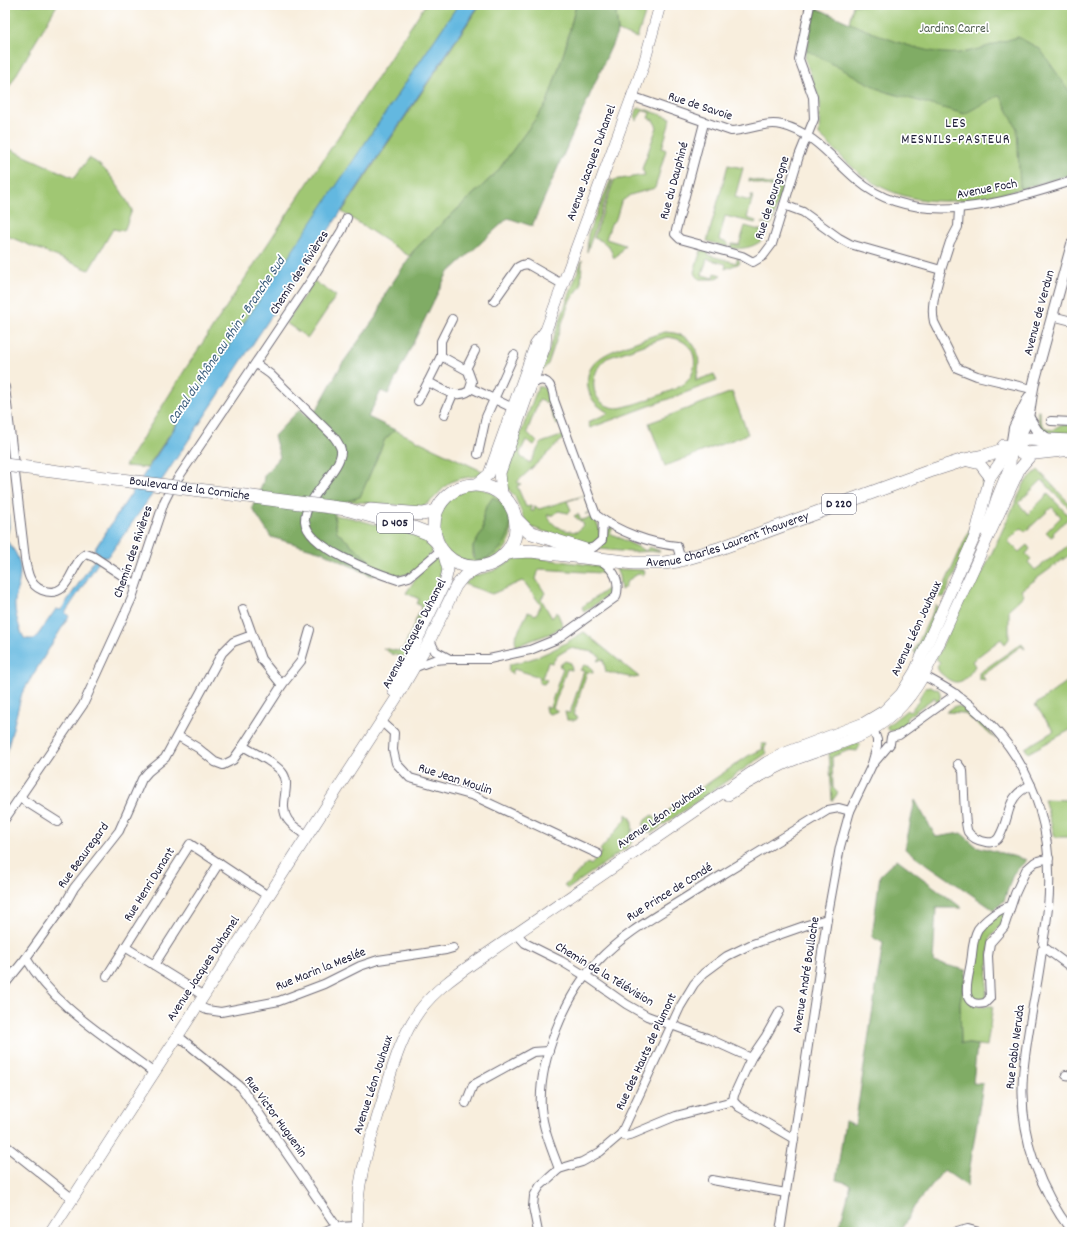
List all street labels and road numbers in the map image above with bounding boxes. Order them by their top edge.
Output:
street label: Rue de Savoie [665,88,735,126]
street label: Avenue Jacques Duhamel [562,102,622,224]
street label: Rue du Dauphiné [656,140,695,222]
street label: Rue de Bourgogne [751,154,796,242]
street label: Avenue Foch [955,175,1019,205]
street label: Chemin des Rivières [266,227,334,319]
street label: Avenue de Verdun [1019,268,1061,358]
street label: Boulevard de la Corniche [128,472,251,506]
road number: D 220 [822,494,856,514]
street label: Chemin des Rivières [109,503,159,601]
street label: Avenue Charles Laurent Thouverey [646,507,812,573]
road number: D 405 [377,513,413,533]
street label: Avenue Jacques Duhamel [378,576,452,692]
street label: Avenue Léon Jouhaux [887,578,947,680]
street label: Rue Jean Moulin [416,759,494,801]
street label: Avenue Léon Jouhaux [613,780,709,854]
street label: Rue Beauregard [54,819,114,893]
street label: Rue Henri Dunant [120,844,181,926]
street label: Rue Prince de Condé [623,859,717,927]
street label: Avenue Jacques Duhamel [163,913,245,1025]
street label: Avenue André Boulloche [788,915,826,1035]
street label: Chemin de la Télévision [551,938,657,1012]
street label: Rue Marin la Meslée [273,943,369,997]
street label: Rue des Hauts de Plumont [611,990,683,1114]
street label: Rue Pablo Neruda [1001,1003,1031,1090]
street label: Avenue Léon Jouhaux [349,1033,399,1137]
street label: Rue Victor Huguenin [239,1072,311,1162]

